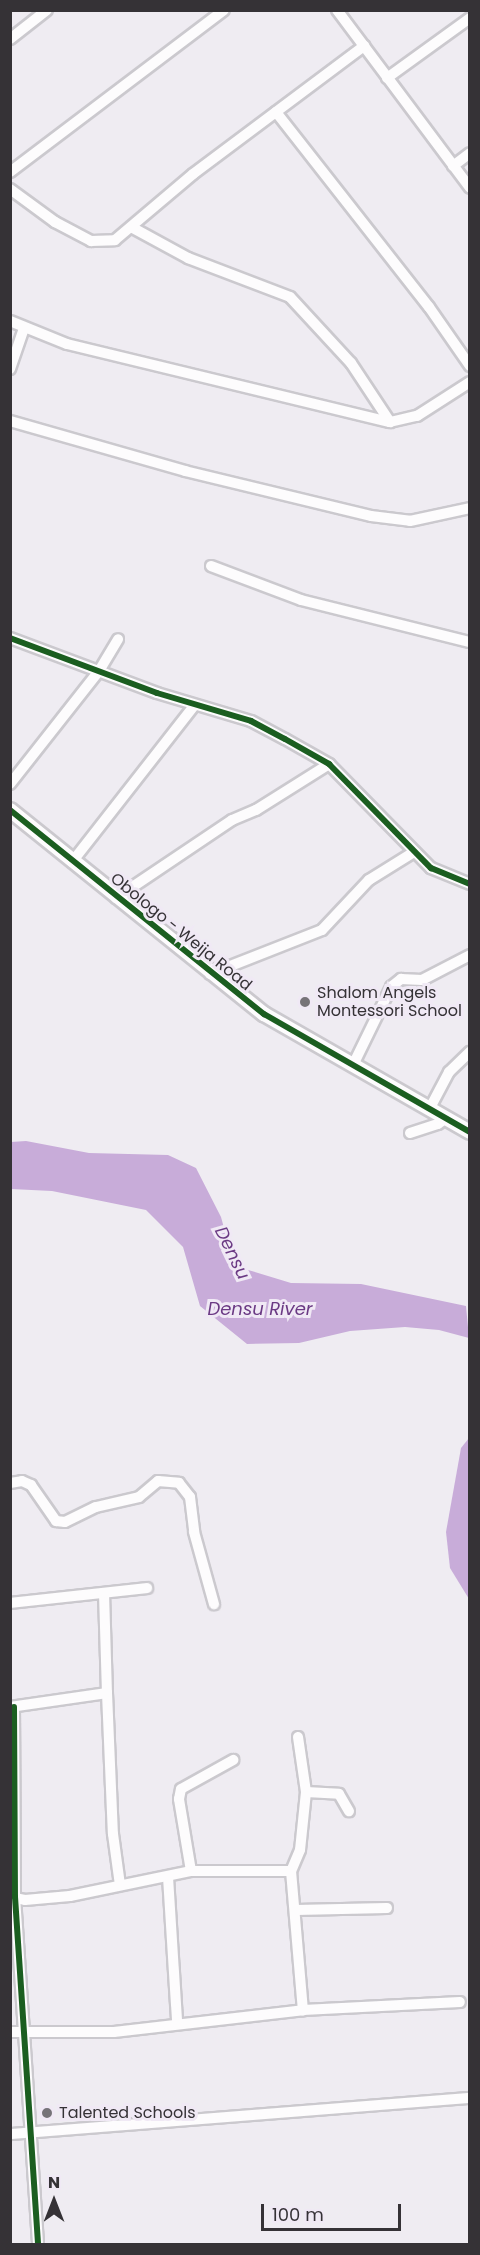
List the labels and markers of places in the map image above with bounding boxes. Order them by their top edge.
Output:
place label: Shalom Angels Montessori School [317,983,462,1021]
marker: Shalom Angels Montessori School [298,995,312,1009]
place label: Talented Schools [59,2103,196,2123]
marker: Talented Schools [40,2106,54,2120]

